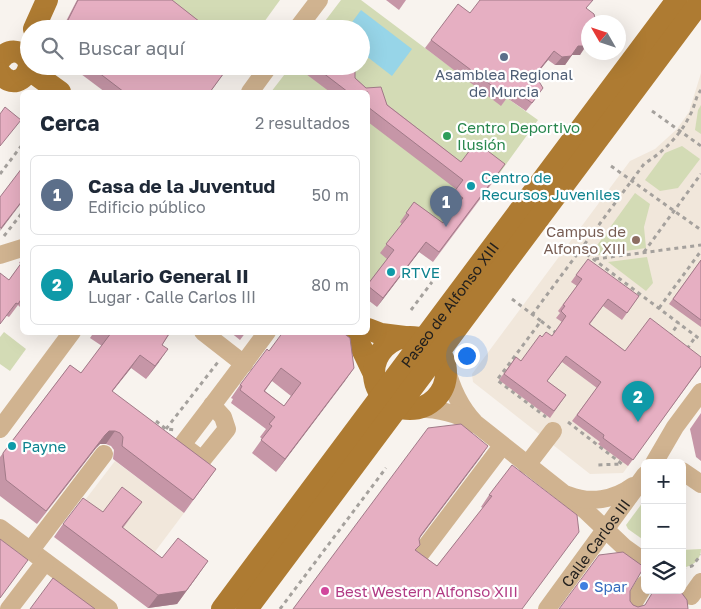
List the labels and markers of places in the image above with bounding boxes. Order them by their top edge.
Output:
marker: Asamblea Regional de Murcia [498,51,510,63]
place label: Asamblea Regional de Murcia [435,65,573,100]
place label: Centro Deportivo Ilusión [457,118,580,153]
marker: Centro Deportivo Ilusión [441,130,453,142]
place label: Centro de Recursos Juveniles [481,168,620,203]
marker: Centro de Recursos Juveniles [465,180,477,192]
pin: 1 [430,186,462,227]
place label: Campus de Alfonso XIII [543,222,626,257]
marker: Campus de Alfonso XIII [630,234,642,246]
place label: RTVE [401,263,440,281]
marker: RTVE [385,266,397,278]
pin: 2 [622,381,654,422]
place label: Payne [22,437,66,455]
marker: Payne [6,440,18,452]
place label: Spar [594,577,627,595]
marker: Spar [578,580,590,592]
place label: Best Western Alfonso XIII [335,582,518,600]
marker: Best Western Alfonso XIII [319,585,331,597]

